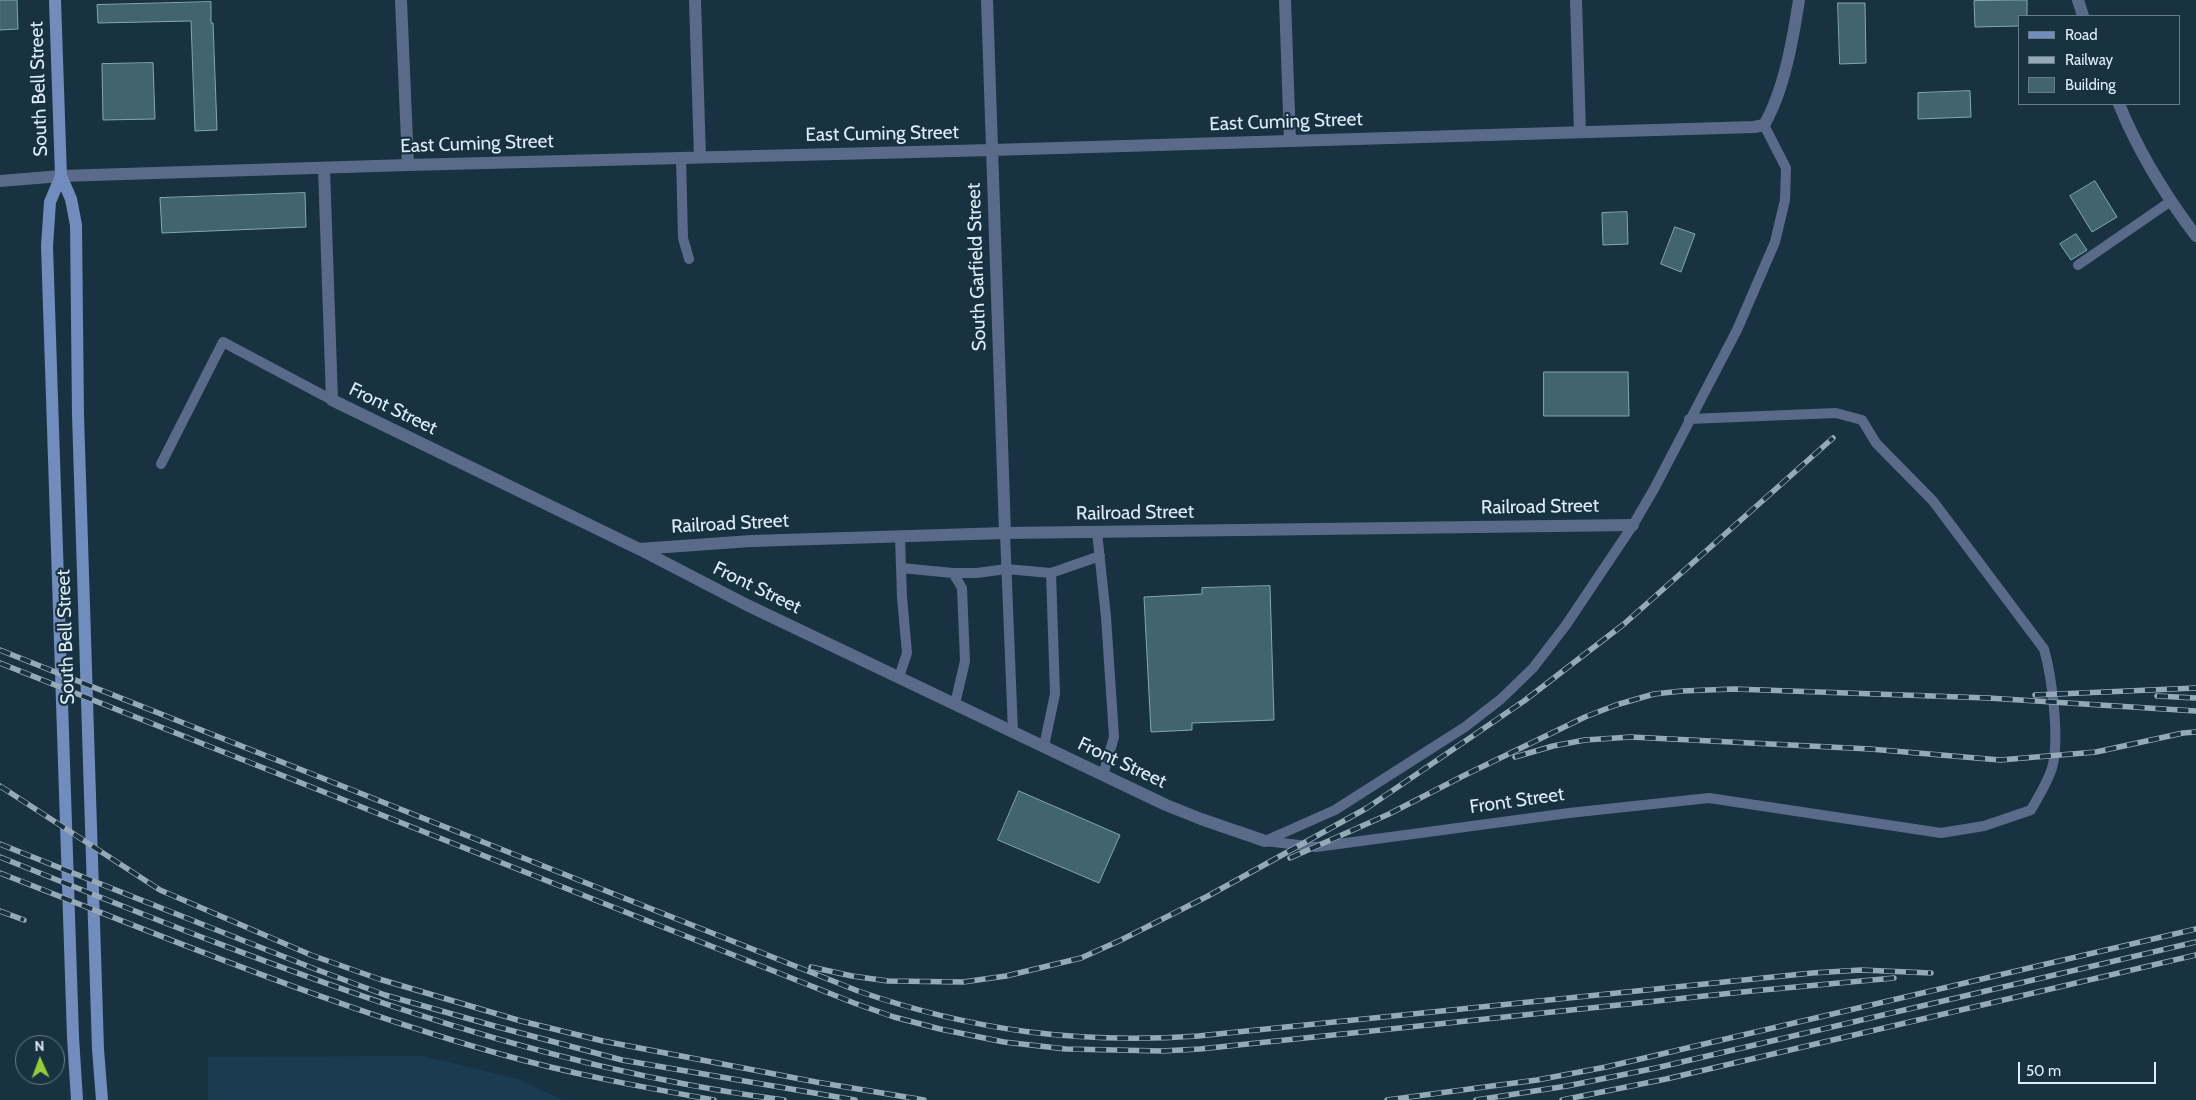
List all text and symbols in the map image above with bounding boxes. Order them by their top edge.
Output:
legend [2018,15,2181,105]
street label: South Bell Street [25,21,53,157]
text: Road [2065,26,2098,44]
text: Railway [2065,51,2113,69]
text: Building [2065,76,2116,94]
street label: East Cuming Street [1209,108,1363,136]
street label: East Cuming Street [805,121,959,147]
street label: East Cuming Street [400,130,554,158]
street label: South Garfield Street [963,182,991,352]
street label: Front Street [345,378,441,440]
street label: Railroad Street [1481,495,1599,519]
street label: Railroad Street [1076,501,1194,525]
street label: Railroad Street [670,510,790,538]
street label: Front Street [709,557,805,619]
street label: South Bell Street [52,569,80,705]
street label: Front Street [1074,733,1170,793]
street label: Front Street [1468,783,1566,819]
north arrow [15,1035,65,1085]
text: N [34,1037,45,1055]
scale bar [2021,1052,2158,1084]
text: 50 m [2026,1062,2061,1080]

